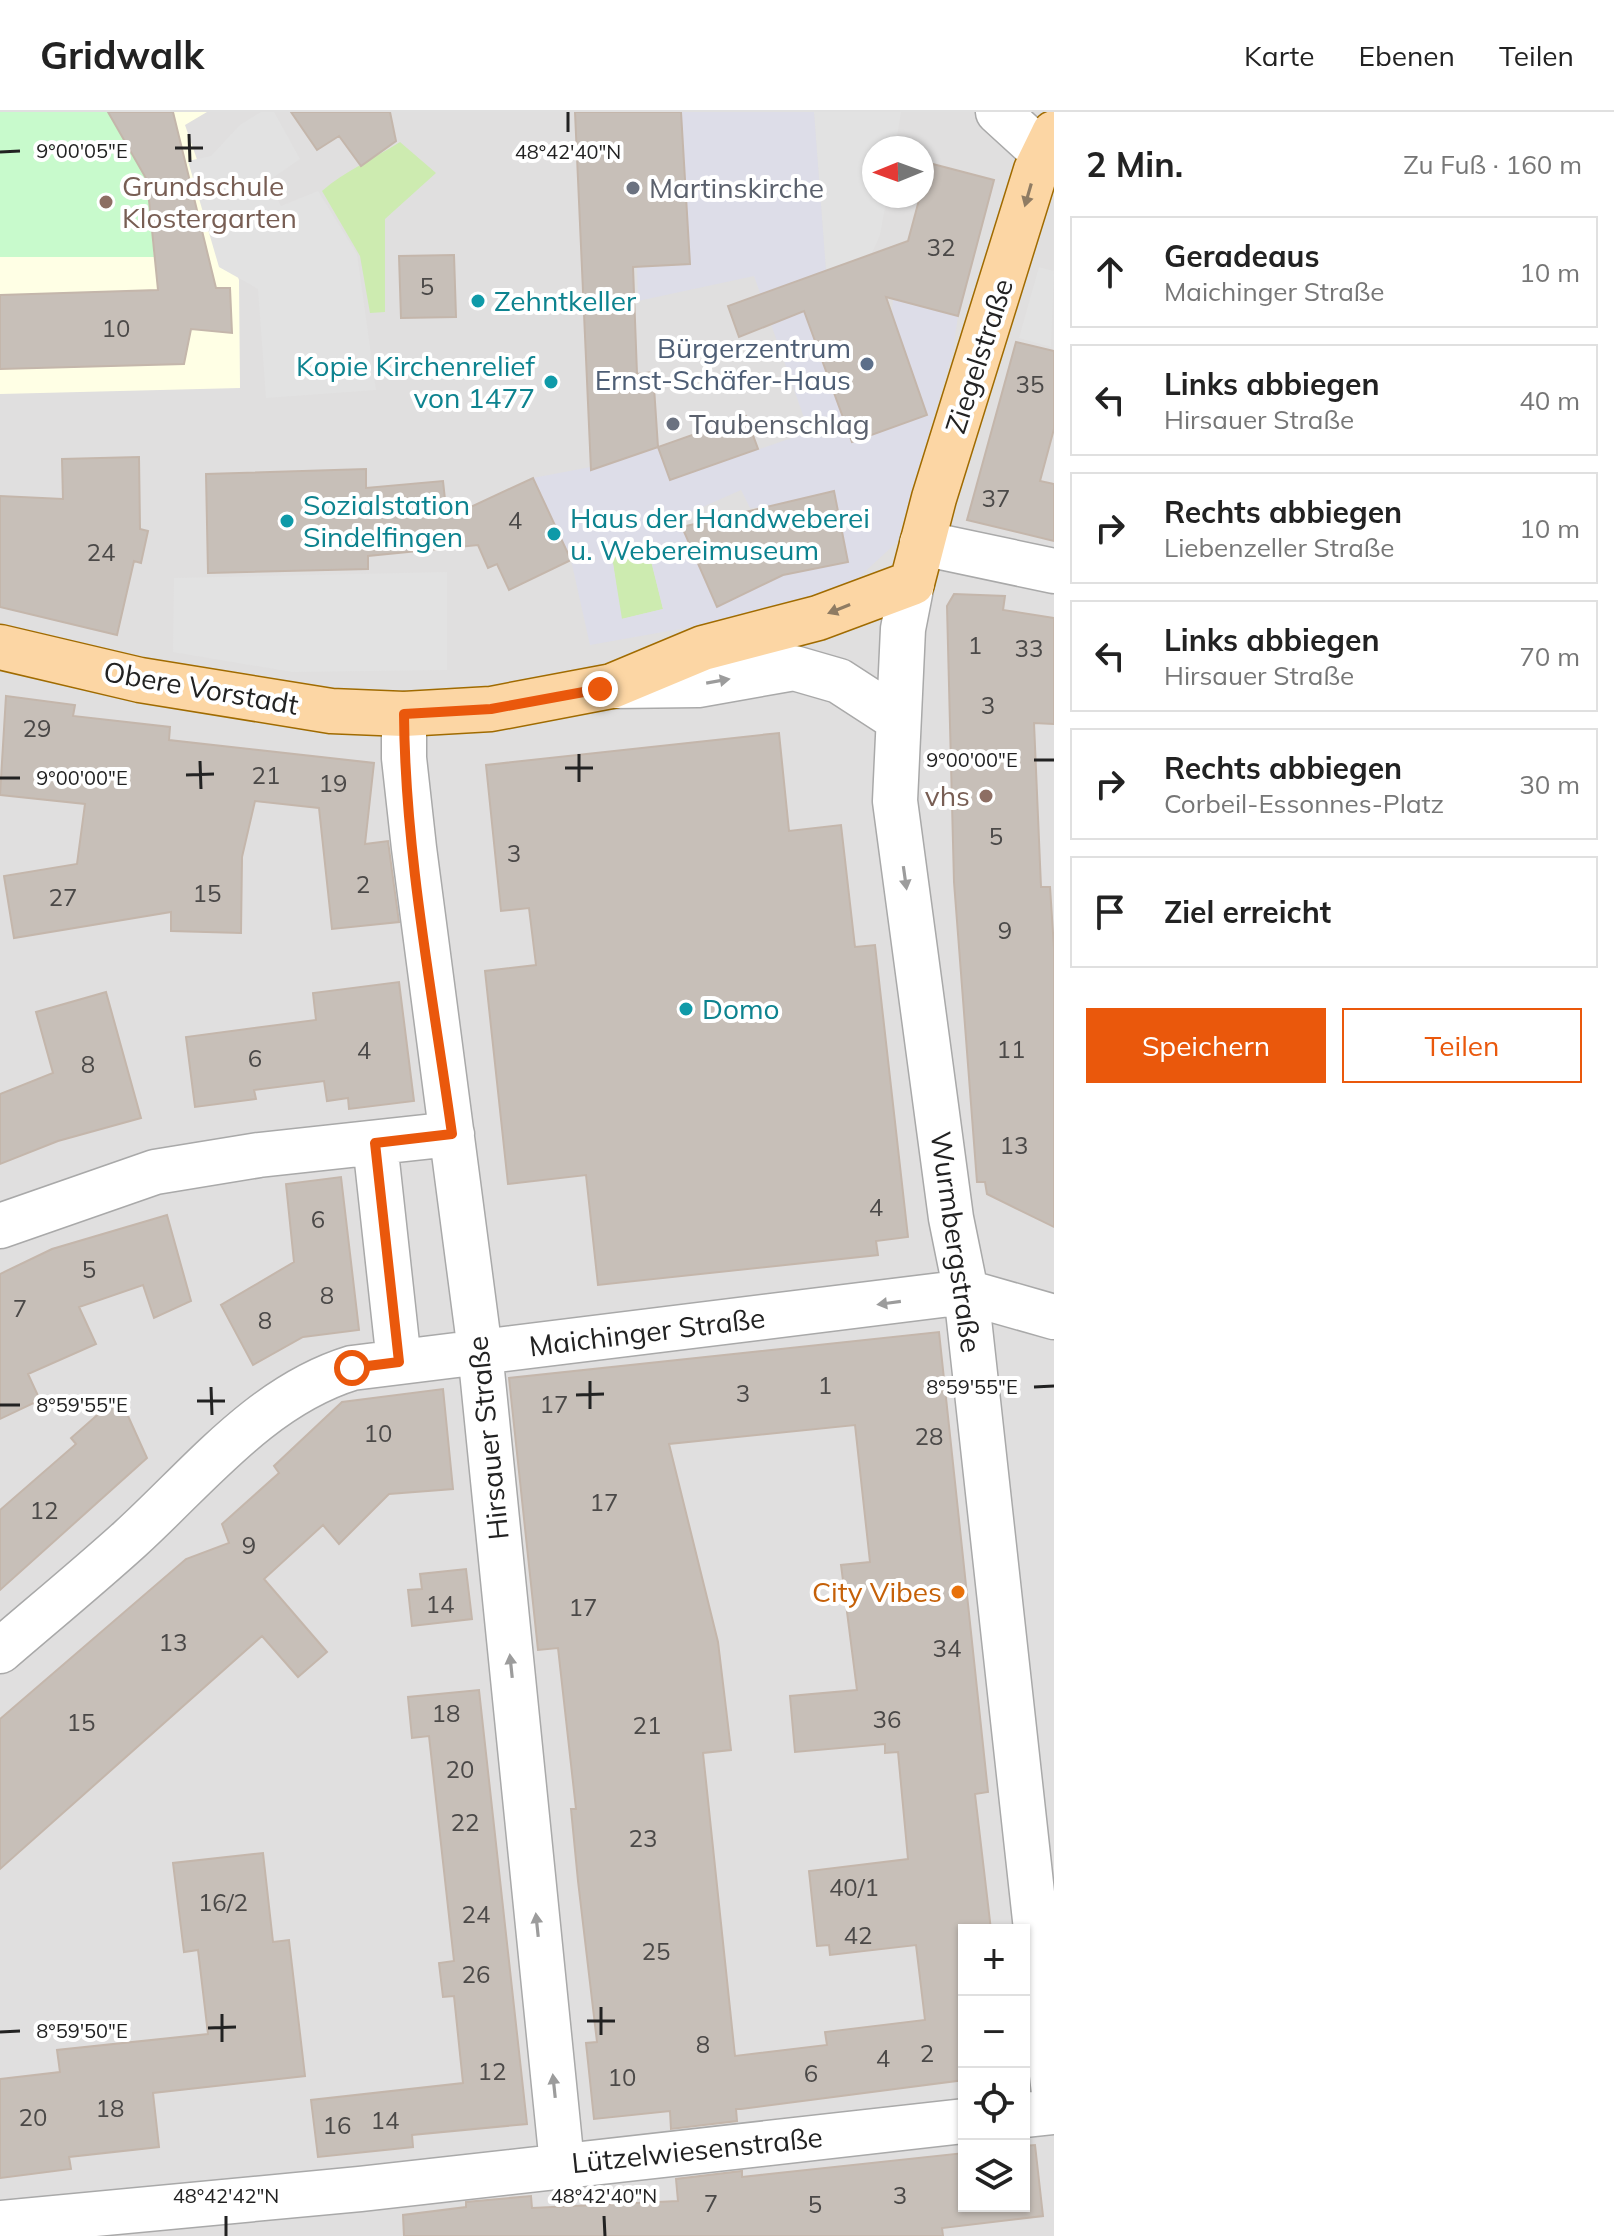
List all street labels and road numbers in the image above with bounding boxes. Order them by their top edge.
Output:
street label: Ziegelstraße [937,274,1020,438]
street label: Obere Vorstadt [101,653,301,722]
street label: Wurmbergstraße [924,1129,989,1355]
street label: Maichinger Straße [527,1300,767,1363]
street label: Hirsauer Straße [459,1334,516,1542]
street label: Lützelwiesenstraße [570,2119,824,2180]

